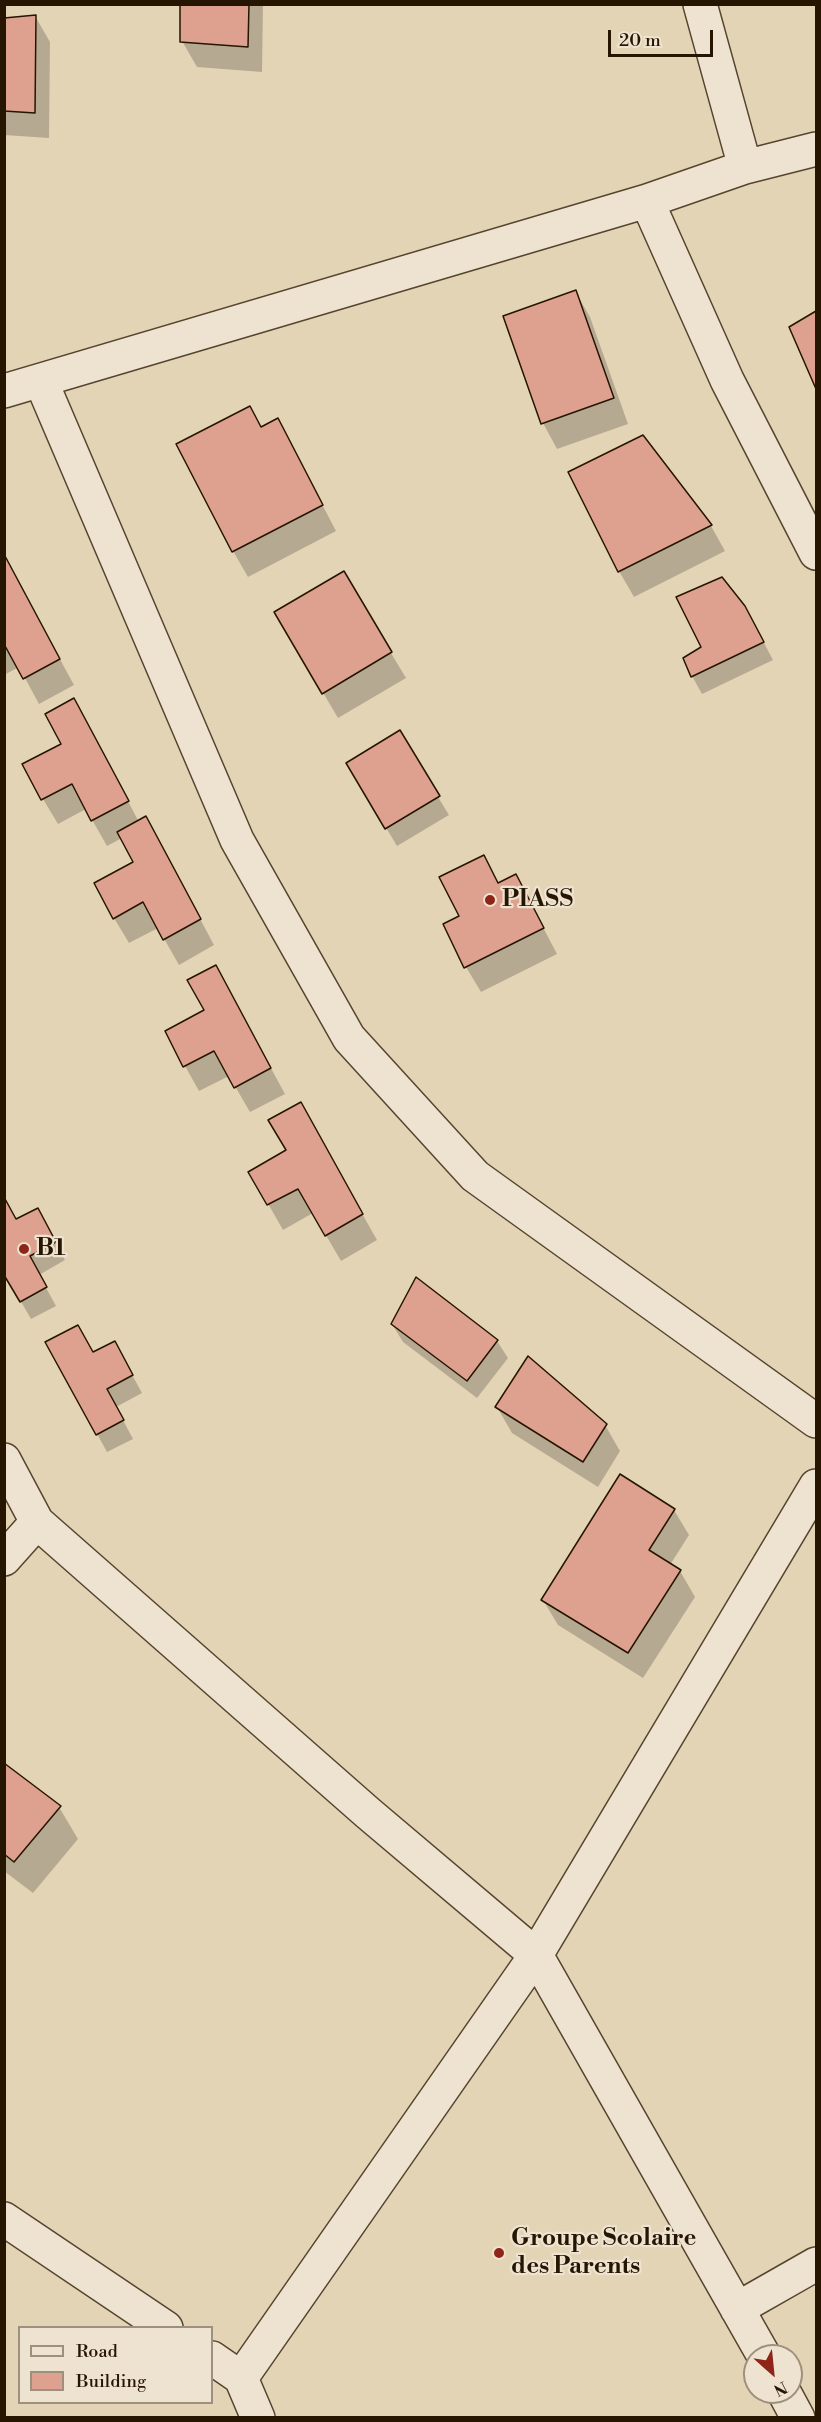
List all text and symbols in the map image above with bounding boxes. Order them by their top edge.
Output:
scale bar [611,18,716,56]
text: 20 m [619,29,661,52]
place label: PIASS [502,886,573,914]
marker: PIASS [483,893,497,907]
place label: B1 [36,1235,66,1263]
marker: B1 [17,1242,31,1256]
place label: Groupe Scolaire des Parents [511,2225,696,2281]
marker: Groupe Scolaire des Parents [492,2246,506,2260]
legend [18,2326,213,2404]
text: Road [76,2340,118,2363]
north arrow [743,2344,803,2404]
text: Building [76,2370,146,2393]
text: N [770,2376,790,2400]

